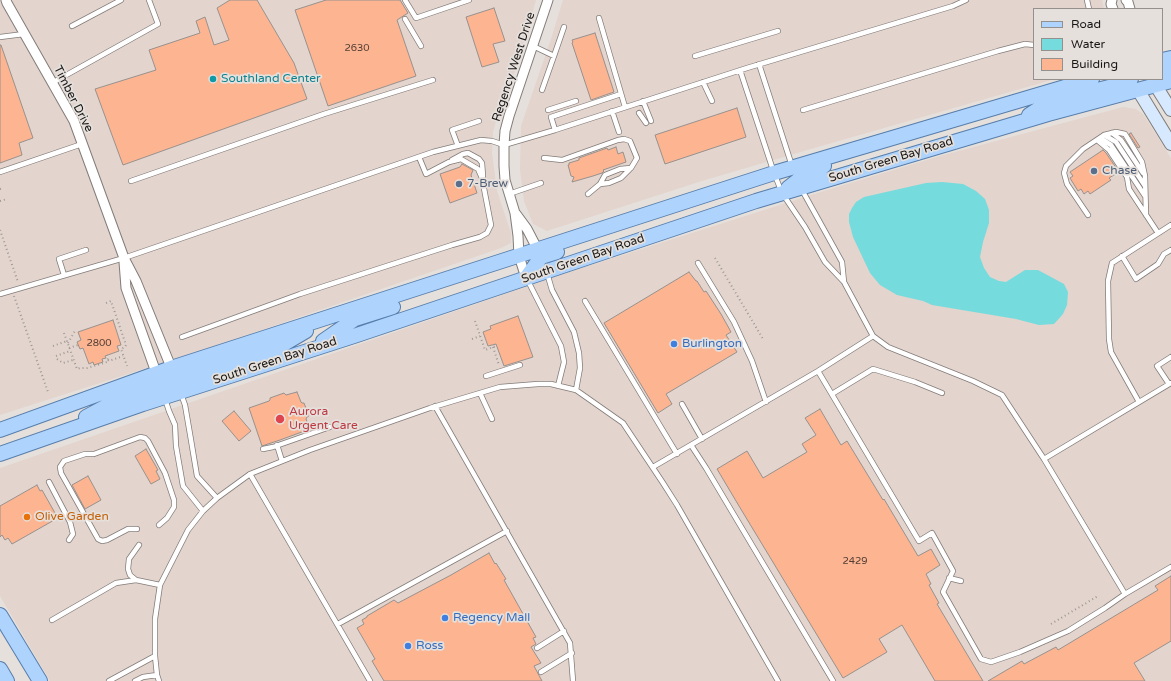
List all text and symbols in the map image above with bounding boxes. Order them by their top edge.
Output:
legend [1033,8,1163,80]
street label: Regency West Drive [489,10,539,124]
text: Road [1071,17,1101,31]
text: Water [1071,37,1105,51]
house number: 2630 [344,42,370,54]
text: Building [1071,57,1118,71]
street label: Timber Drive [50,63,96,135]
place label: Southland Center [221,72,321,86]
marker: Southland Center [208,74,218,84]
street label: South Green Bay Road [827,134,955,186]
place label: Chase [1102,164,1137,178]
marker: Chase [1089,166,1099,176]
place label: 7-Brew [467,177,508,191]
marker: 7-Brew [454,179,464,189]
street label: South Green Bay Road [520,231,646,287]
street label: South Green Bay Road [211,334,339,388]
house number: 2800 [86,337,112,349]
place label: Burlington [682,337,742,351]
marker: Burlington [669,339,679,349]
place label: Aurora Urgent Care [289,405,358,433]
marker: Aurora Urgent Care [274,413,286,425]
place label: Olive Garden [35,510,109,524]
marker: Olive Garden [22,512,32,522]
house number: 2429 [842,555,868,567]
place label: Regency Mall [453,611,530,625]
marker: Regency Mall [440,613,450,623]
place label: Ross [416,639,443,653]
marker: Ross [403,641,413,651]

